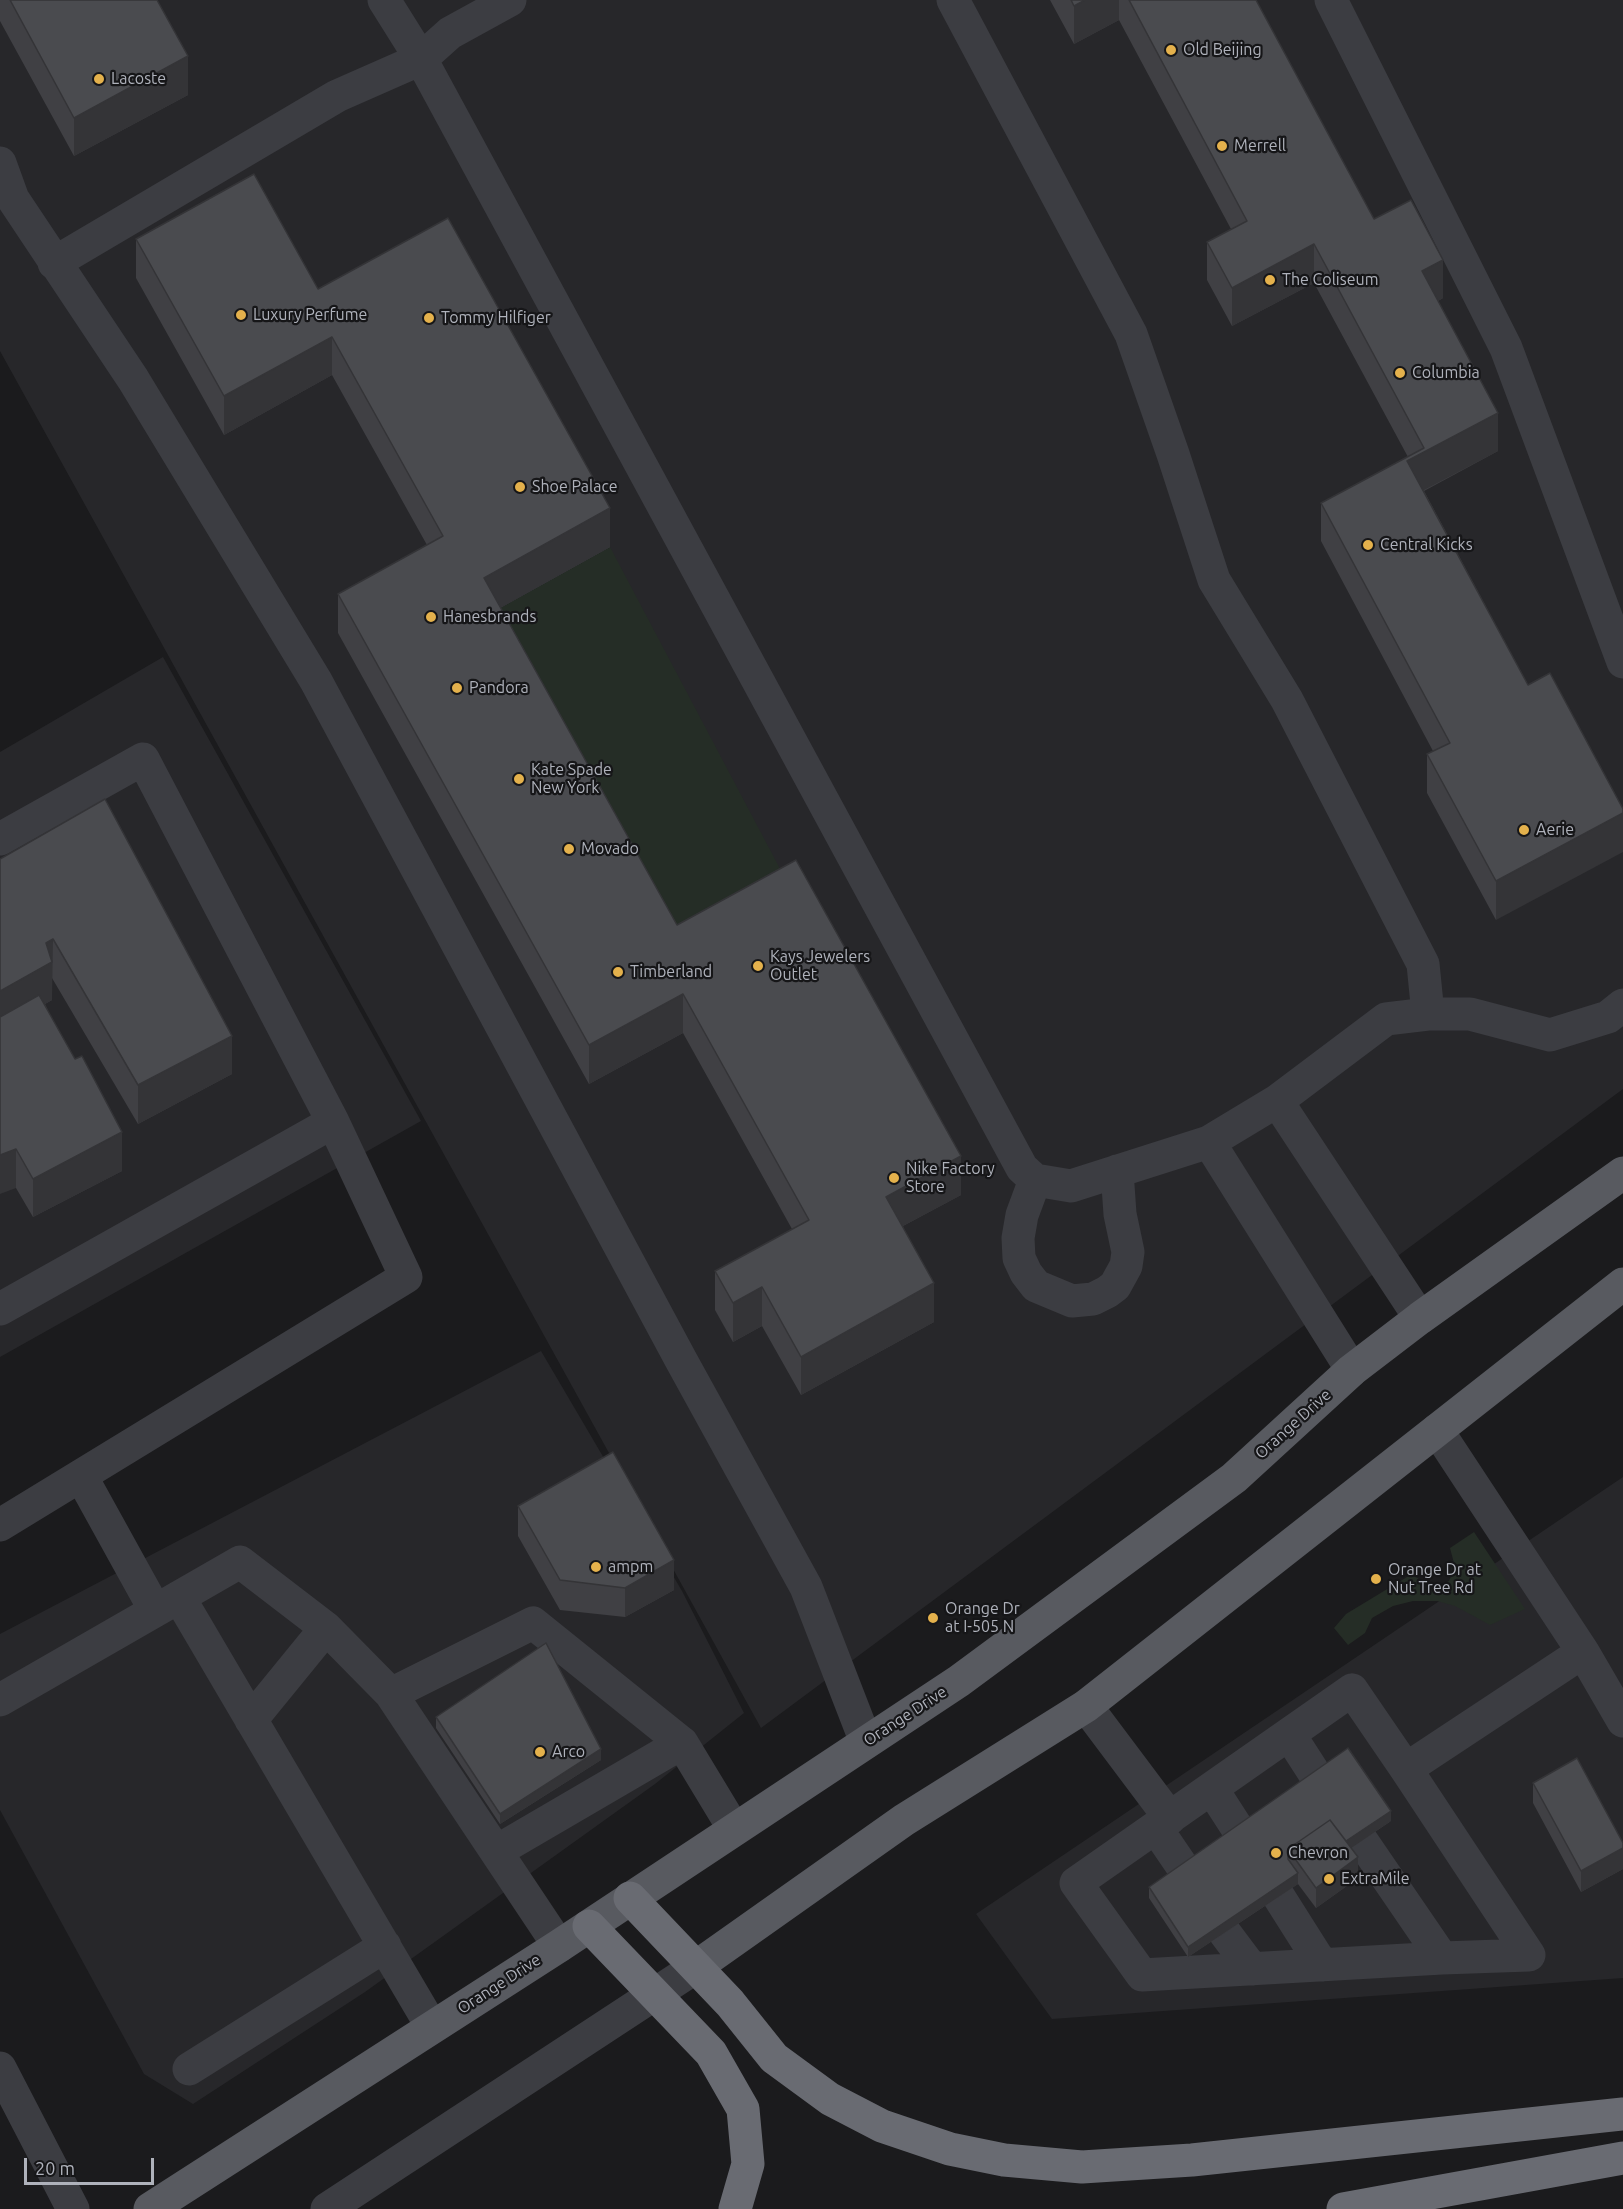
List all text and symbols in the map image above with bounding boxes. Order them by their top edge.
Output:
place label: Old Beijing [1183,40,1262,60]
marker: Old Beijing [1164,43,1178,57]
place label: Lacoste [111,69,166,89]
marker: Lacoste [92,72,106,86]
place label: Merrell [1234,136,1286,156]
marker: Merrell [1215,139,1229,153]
place label: The Coliseum [1282,270,1378,290]
marker: The Coliseum [1263,273,1277,287]
place label: Luxury Perfume [253,305,367,325]
marker: Luxury Perfume [234,308,248,322]
place label: Tommy Hilfiger [441,308,551,328]
marker: Tommy Hilfiger [422,311,436,325]
place label: Columbia [1412,363,1480,383]
marker: Columbia [1393,366,1407,380]
place label: Shoe Palace [532,477,618,497]
marker: Shoe Palace [513,480,527,494]
place label: Central Kicks [1380,535,1473,555]
marker: Central Kicks [1361,538,1375,552]
place label: Hanesbrands [443,607,536,627]
marker: Hanesbrands [424,610,438,624]
place label: Pandora [469,678,529,698]
marker: Pandora [450,681,464,695]
place label: Kate Spade New York [531,760,612,798]
marker: Kate Spade New York [512,772,526,786]
place label: Aerie [1536,820,1574,840]
marker: Aerie [1517,823,1531,837]
place label: Movado [581,839,639,859]
marker: Movado [562,842,576,856]
place label: Kays Jewelers Outlet [770,947,870,985]
marker: Kays Jewelers Outlet [751,959,765,973]
place label: Timberland [630,962,712,982]
marker: Timberland [611,965,625,979]
place label: Nike Factory Store [906,1159,995,1197]
marker: Nike Factory Store [887,1171,901,1185]
street label: Orange Drive [1251,1385,1335,1463]
place label: ampm [608,1557,653,1577]
marker: ampm [589,1560,603,1574]
place label: Orange Dr at Nut Tree Rd [1388,1560,1481,1598]
marker: Orange Dr at Nut Tree Rd [1369,1572,1383,1586]
place label: Orange Dr at I-505 N [945,1599,1020,1637]
marker: Orange Dr at I-505 N [926,1611,940,1625]
street label: Orange Drive [860,1682,950,1750]
place label: Arco [552,1742,585,1762]
marker: Arco [533,1745,547,1759]
place label: Chevron [1288,1843,1348,1863]
marker: Chevron [1269,1846,1283,1860]
place label: ExtraMile [1341,1869,1410,1889]
marker: ExtraMile [1322,1872,1336,1886]
street label: Orange Drive [454,1950,544,2018]
scale bar [27,2146,158,2184]
text: 20 m [35,2158,75,2178]

